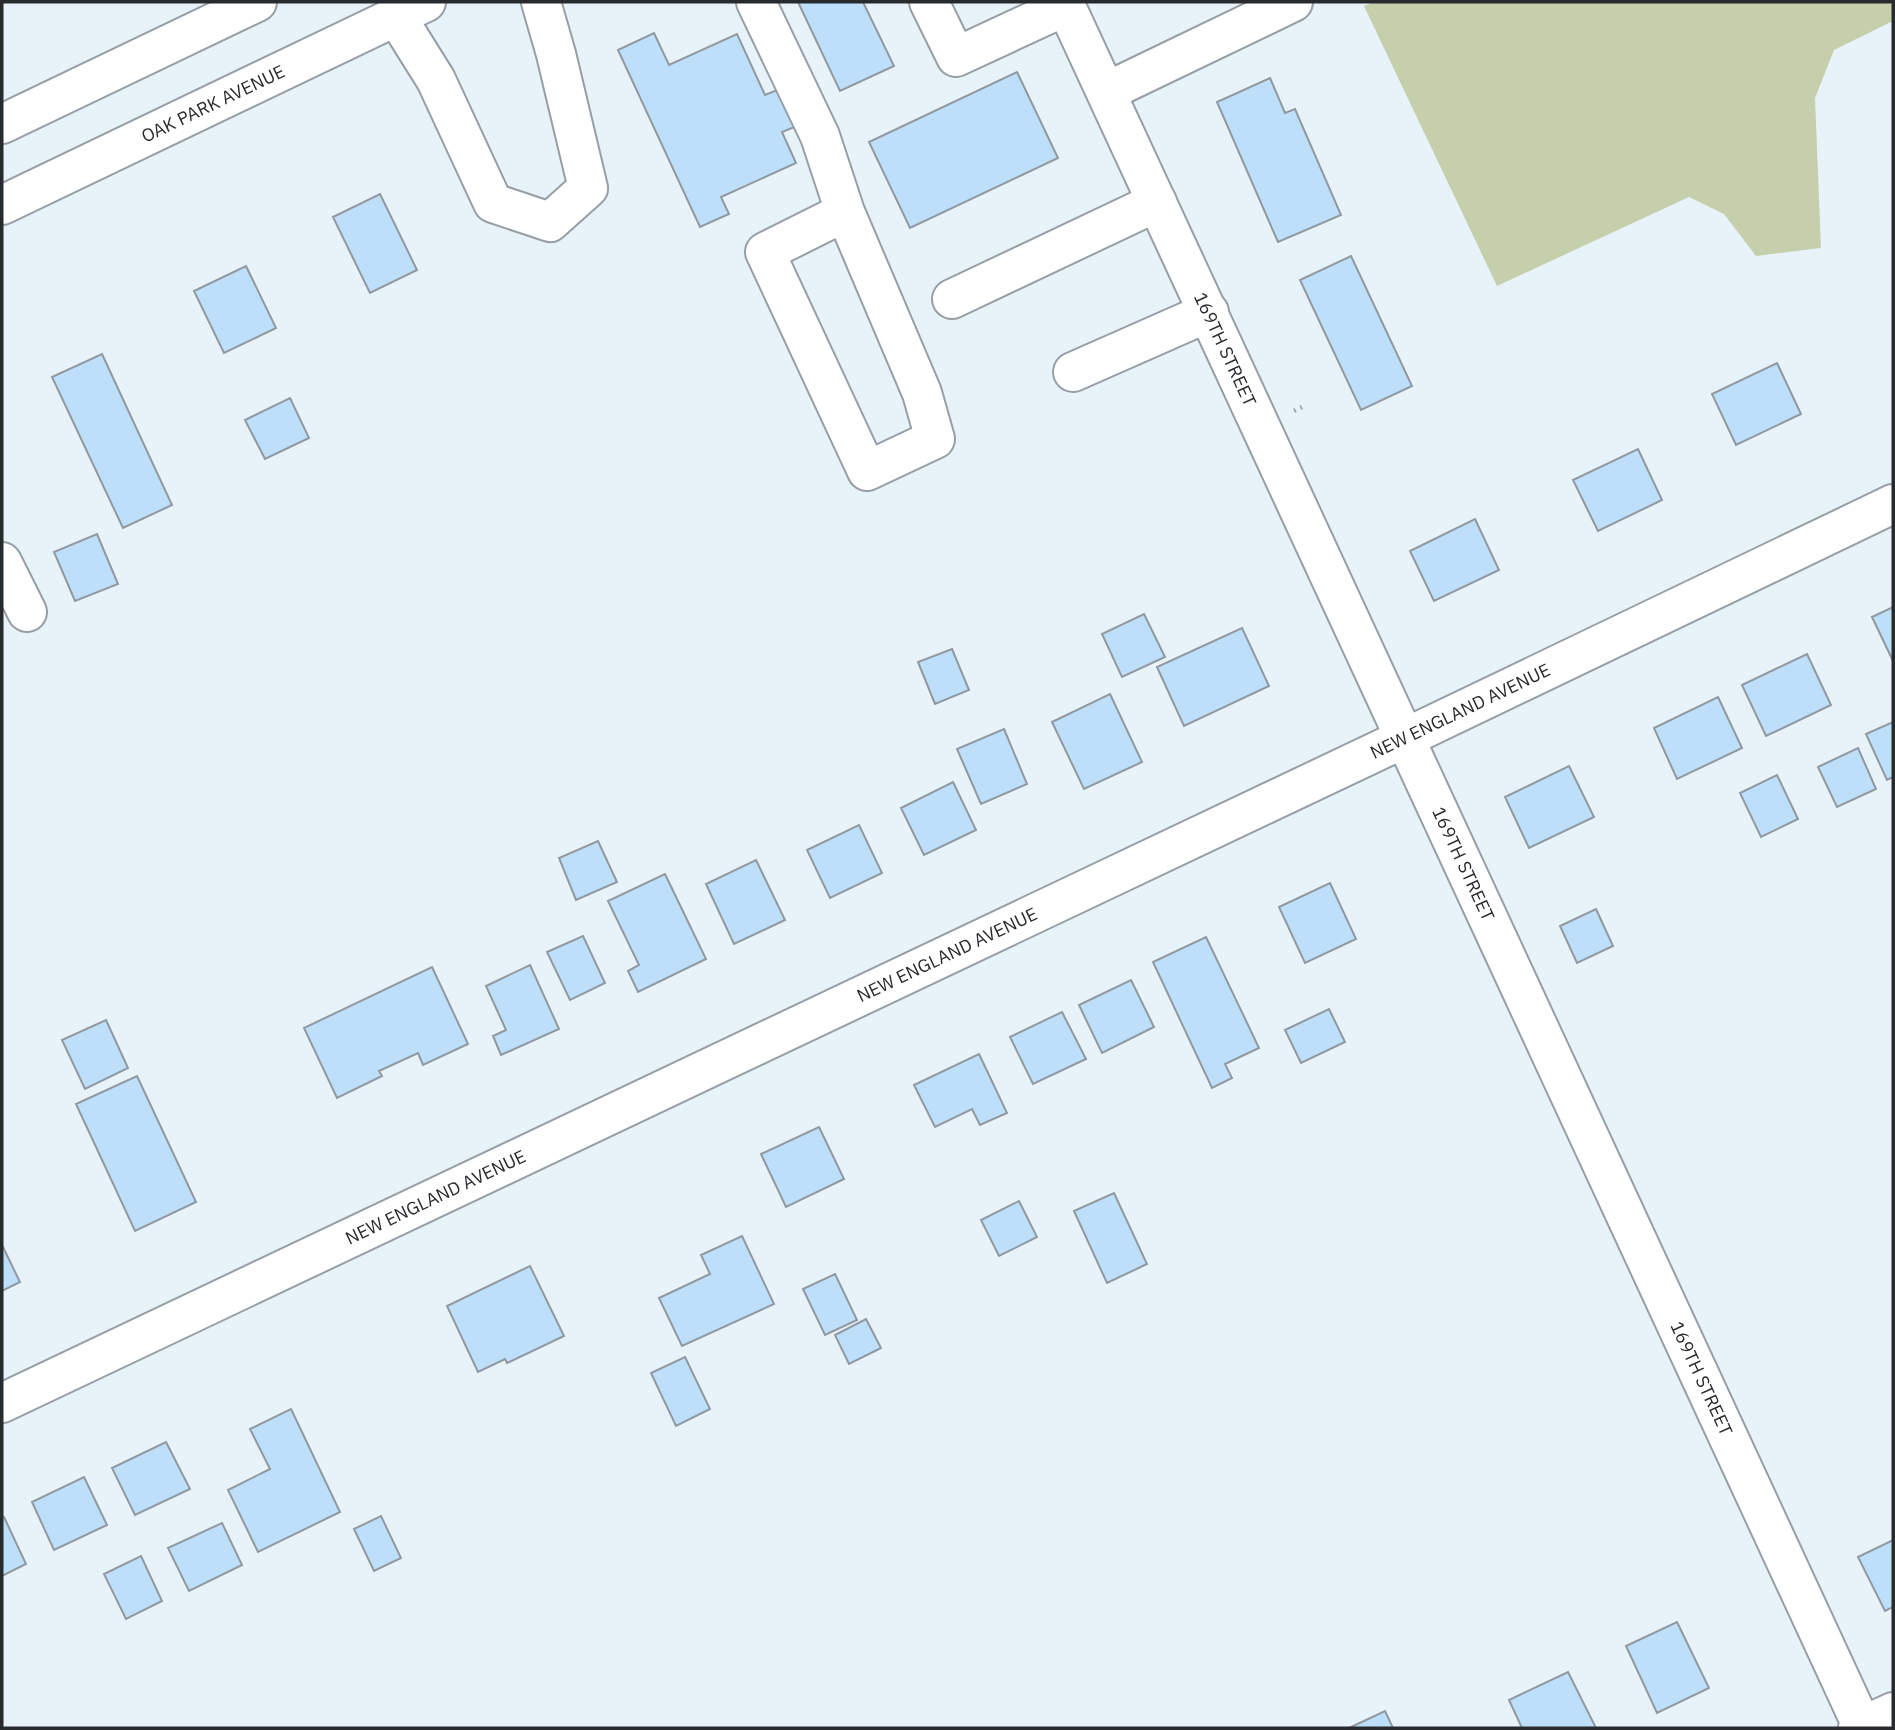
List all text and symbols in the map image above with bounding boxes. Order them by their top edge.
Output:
street label: OAK PARK AVENUE [137,59,288,148]
street label: 169TH STREET [1189,289,1262,410]
street label: NEW ENGLAND AVENUE [1366,658,1554,764]
street label: 169TH STREET [1427,803,1500,925]
street label: NEW ENGLAND AVENUE [853,902,1041,1007]
street label: NEW ENGLAND AVENUE [342,1144,529,1250]
street label: 169TH STREET [1665,1318,1738,1439]

